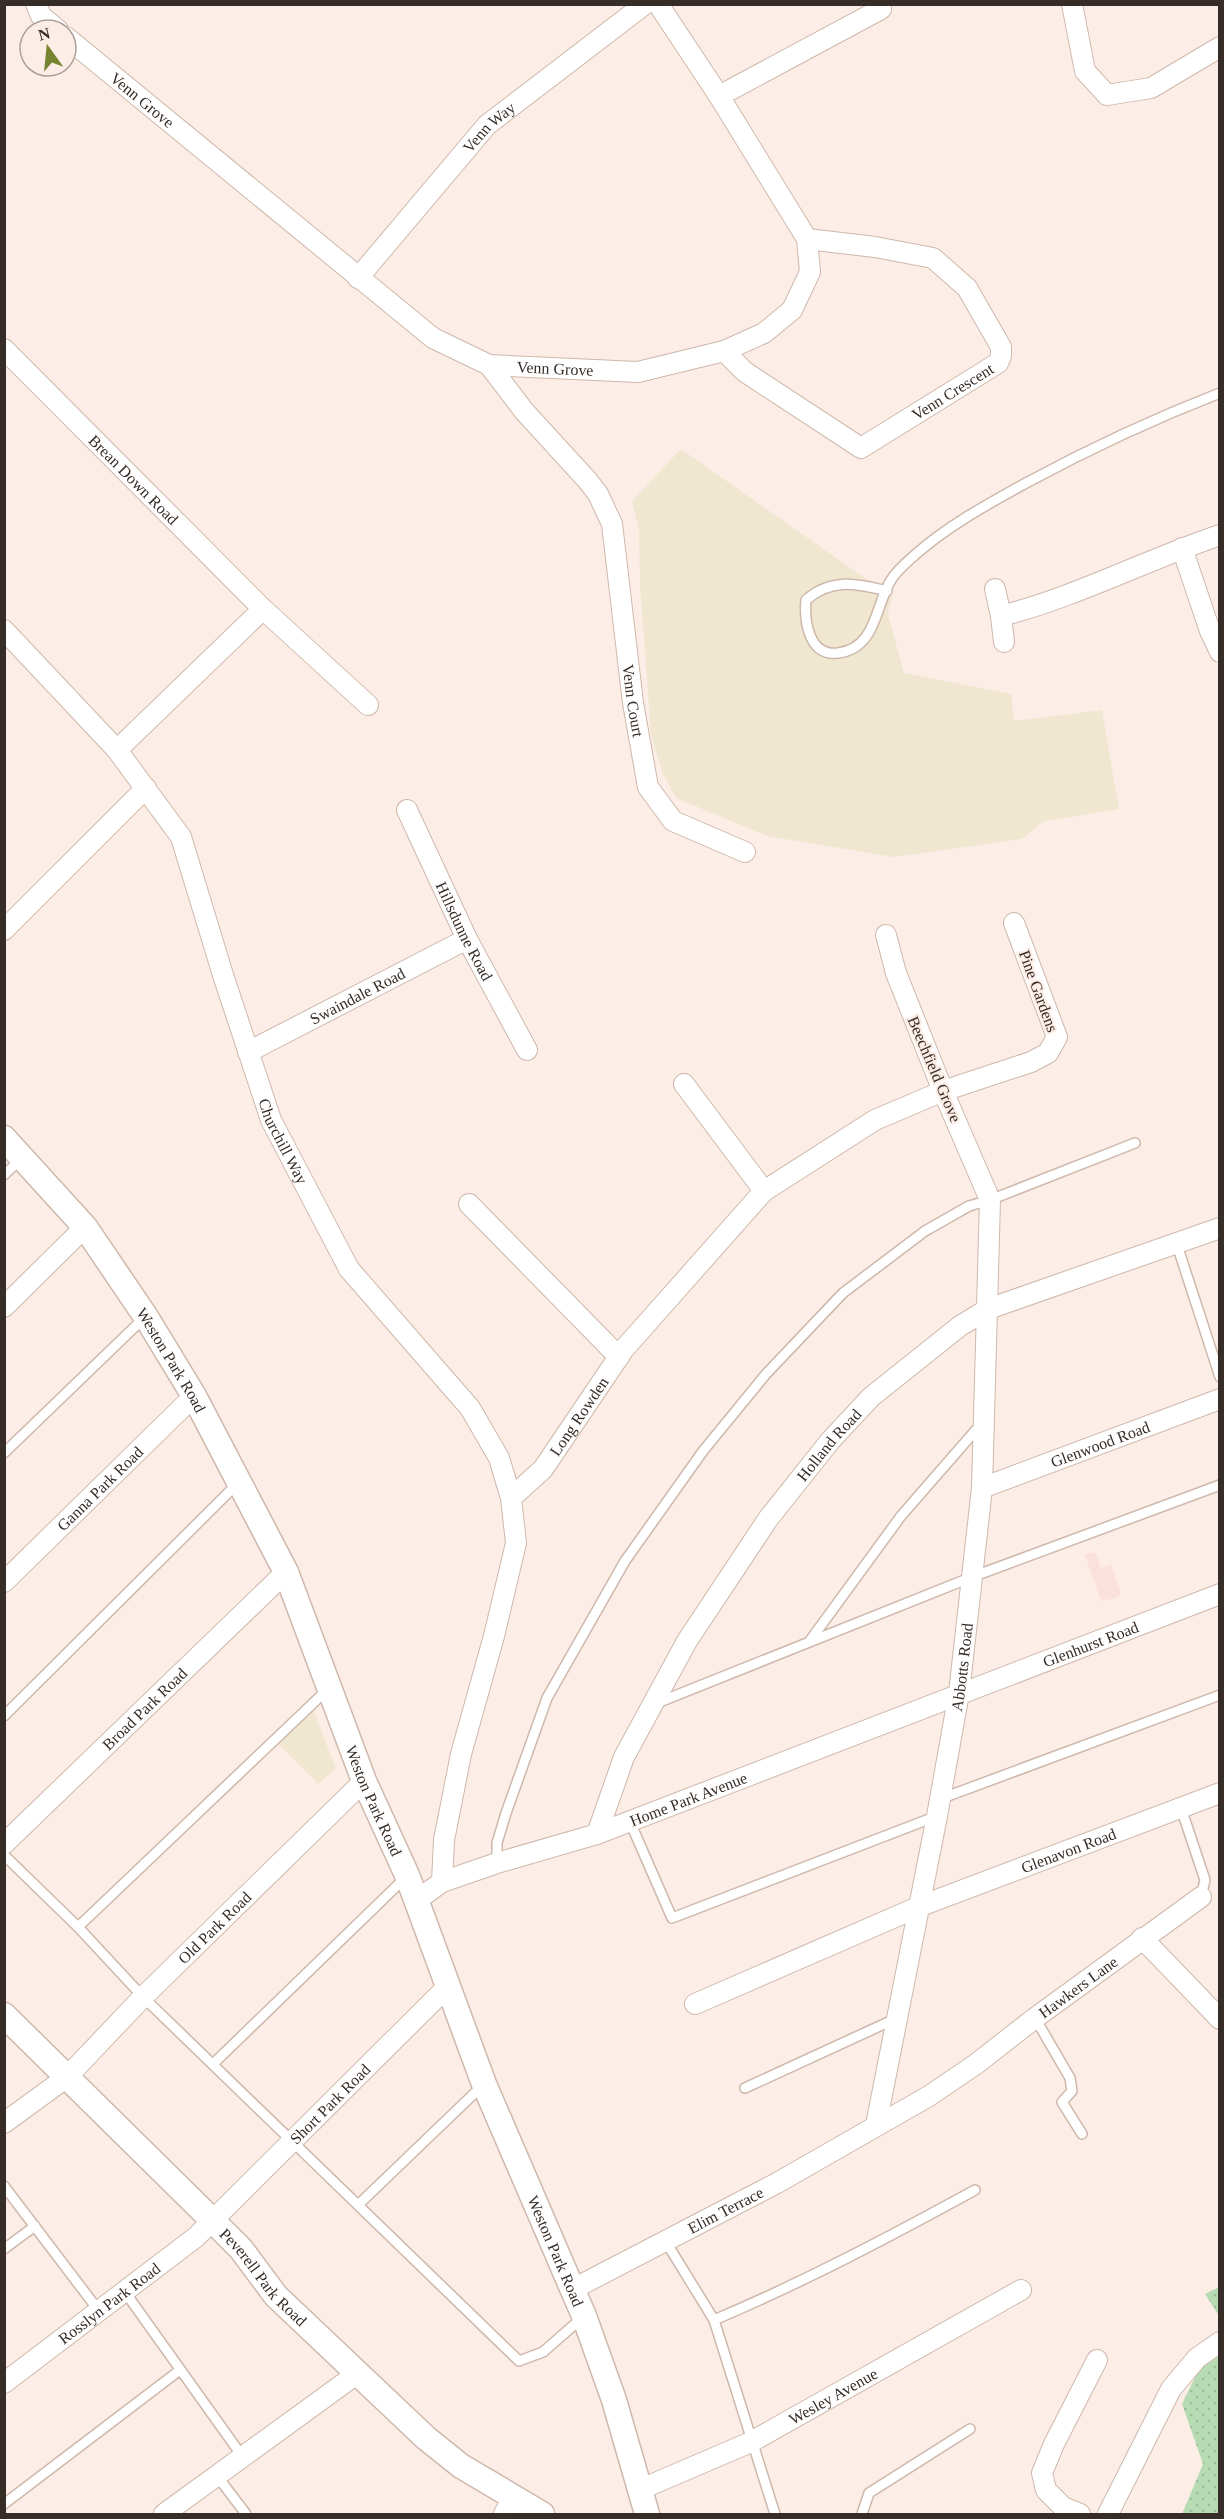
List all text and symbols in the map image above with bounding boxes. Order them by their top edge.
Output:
north arrow [18,18,78,78]
text: N [36,24,52,44]
street label: Venn Grove [107,69,177,131]
street label: Venn Way [460,99,519,156]
street label: Venn Grove [516,358,594,379]
street label: Venn Crescent [909,360,997,423]
street label: Brean Down Road [85,432,182,528]
street label: Venn Court [620,663,647,739]
street label: Hillsdunne Road [433,879,496,984]
street label: Pine Gardens [1016,948,1061,1034]
street label: Swaindale Road [307,965,408,1028]
street label: Beechfield Grove [905,1014,964,1125]
street label: Churchill Way [255,1096,311,1187]
street label: Weston Park Road [133,1305,209,1415]
street label: Long Rowden [547,1374,612,1459]
street label: Holland Road [794,1406,865,1484]
street label: Glenwood Road [1048,1418,1152,1471]
street label: Ganna Park Road [54,1443,146,1534]
street label: Glenhurst Road [1041,1618,1141,1670]
street label: Abbotts Road [948,1622,976,1712]
street label: Broad Park Road [99,1665,190,1753]
street label: Weston Park Road [342,1743,405,1859]
street label: Home Park Avenue [628,1769,750,1830]
street label: Glenavon Road [1019,1825,1118,1876]
street label: Old Park Road [175,1888,255,1967]
street label: Hawkers Lane [1036,1953,1121,2021]
street label: Short Park Road [287,2061,374,2147]
street label: Elim Terrace [685,2184,766,2237]
street label: Weston Park Road [524,2193,587,2309]
street label: Peverell Park Road [216,2225,310,2329]
street label: Rosslyn Park Road [55,2260,163,2347]
street label: Wesley Avenue [786,2365,880,2428]

